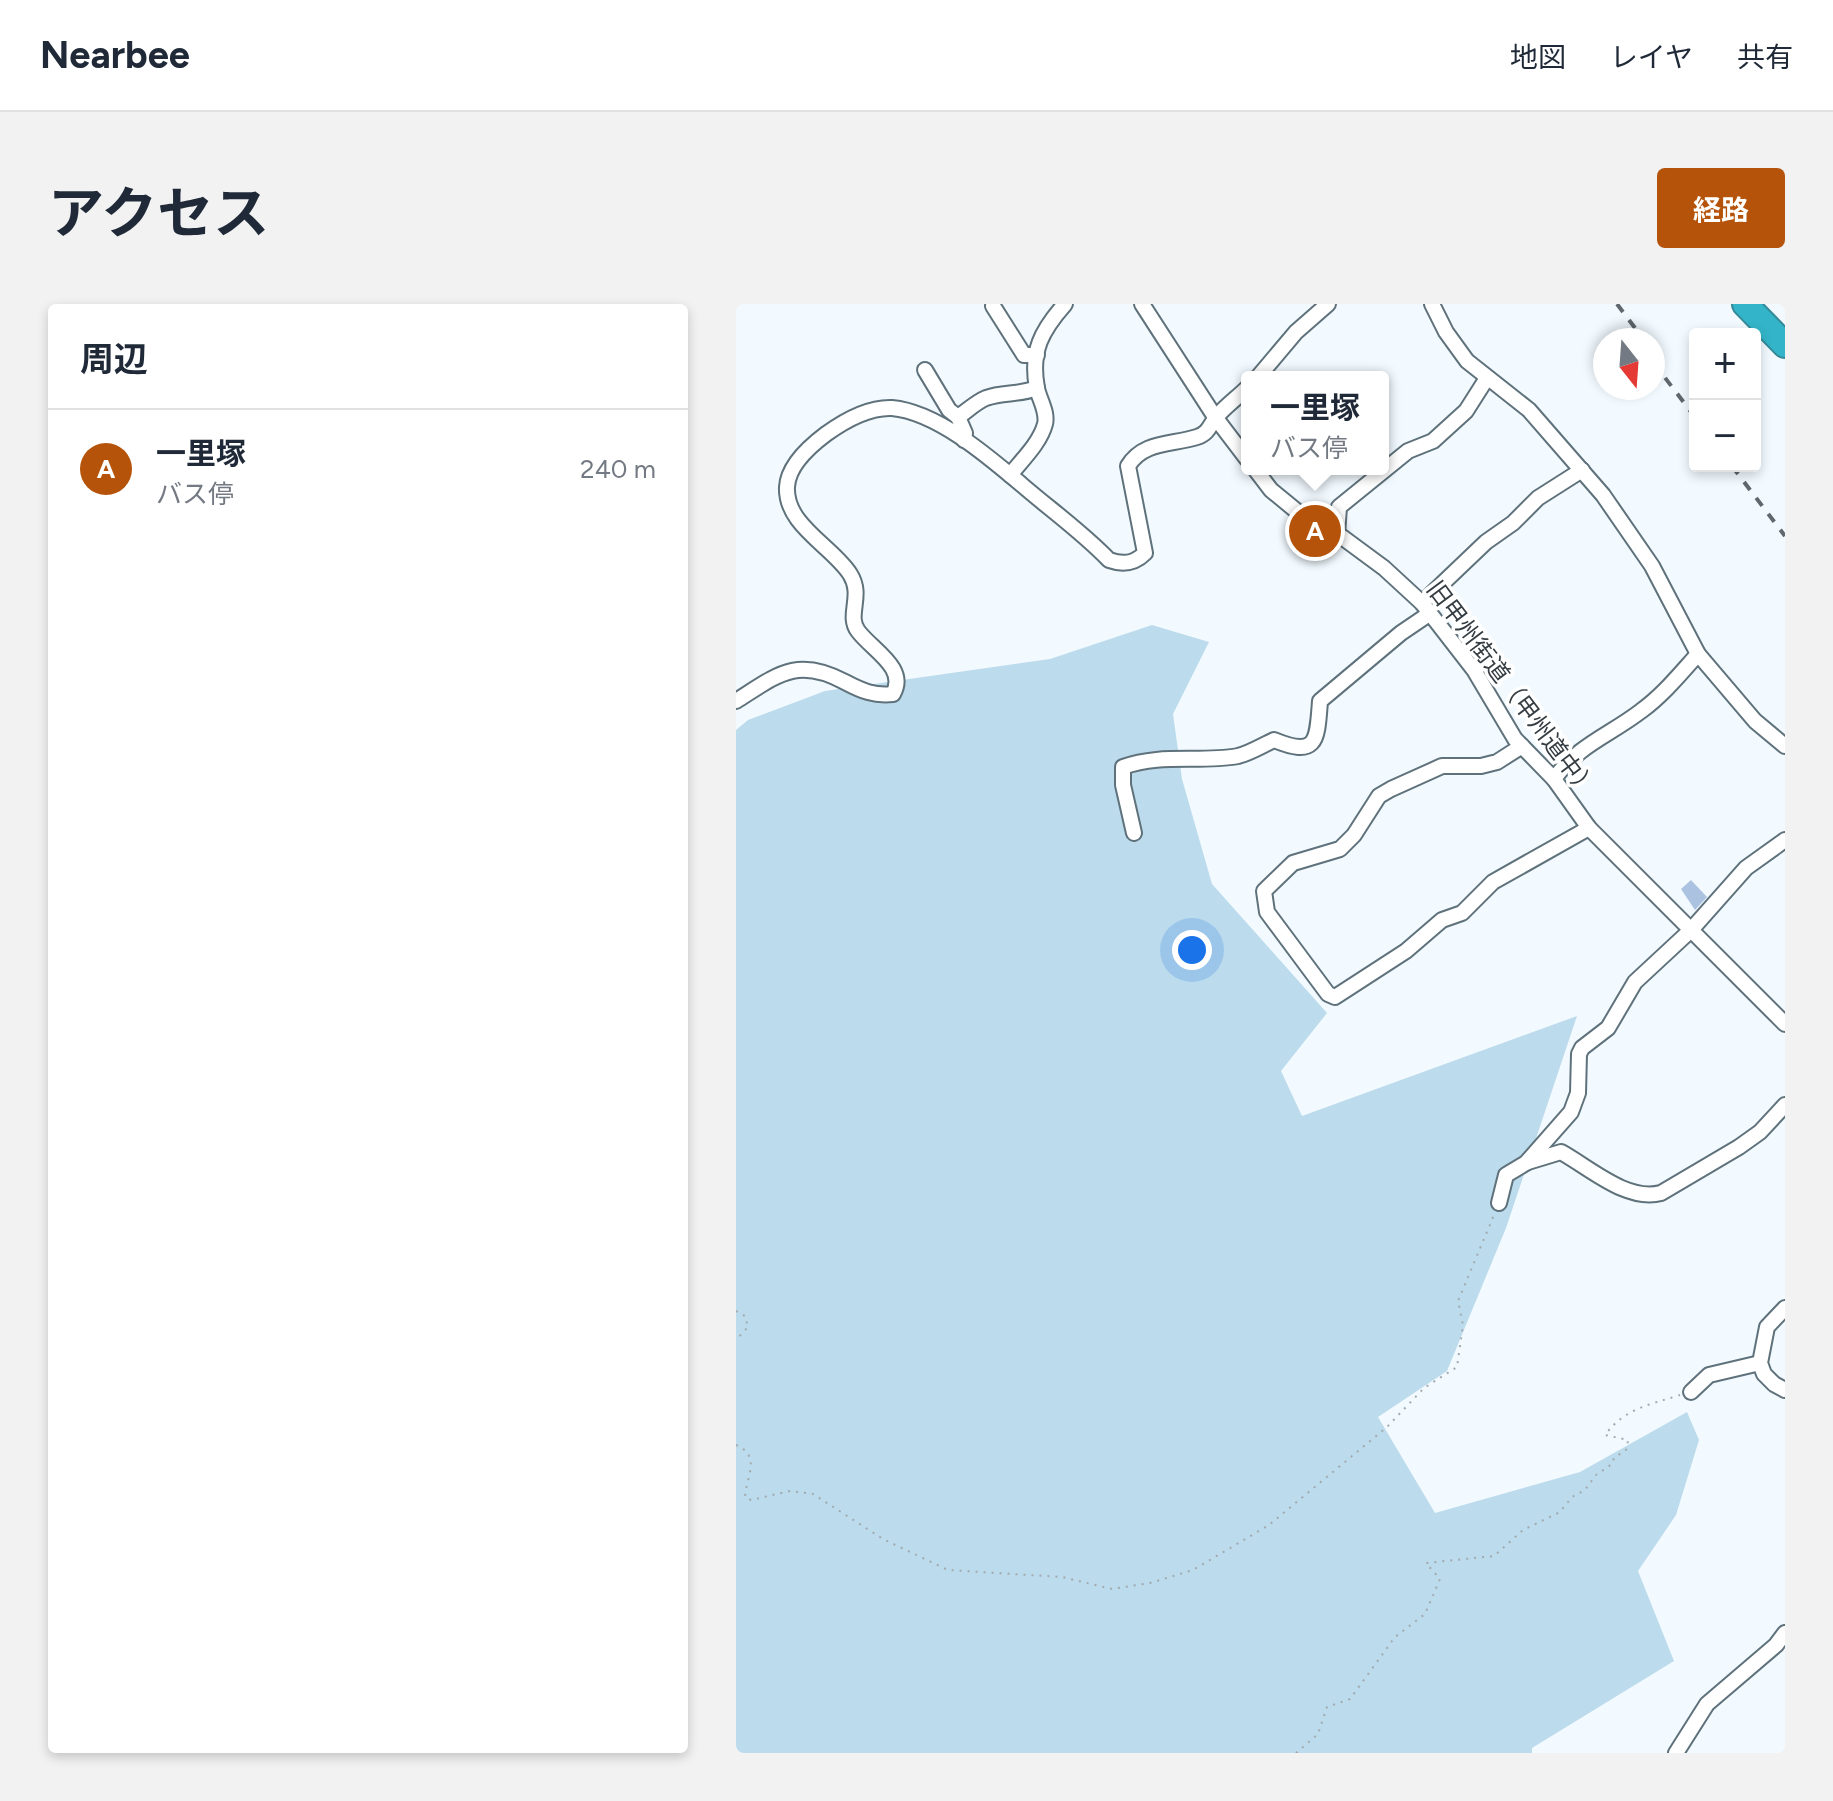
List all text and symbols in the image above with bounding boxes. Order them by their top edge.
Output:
text: Nearbee [40,32,190,78]
text: 地図 [1510,40,1566,74]
text: レイヤ [1610,40,1693,74]
text: 共有 [1737,40,1793,74]
button: 経路 [1657,168,1785,248]
text: アクセス [48,180,269,247]
north arrow [1593,328,1665,400]
map controls [1689,328,1761,472]
button: + [1689,328,1761,400]
text: 周辺 [80,339,148,380]
popup [1241,371,1389,475]
text: 一里塚 [1270,389,1360,426]
button: − [1689,400,1761,472]
text: バス停 [1270,432,1348,464]
text: 一里塚 [156,435,246,472]
text: A [97,453,115,485]
text: 240 m [580,453,656,485]
text: バス停 [156,478,234,510]
pin: A [1289,501,1341,561]
street label: 旧甲州街道（甲州道中） [1421,575,1603,803]
your location [1172,930,1212,970]

